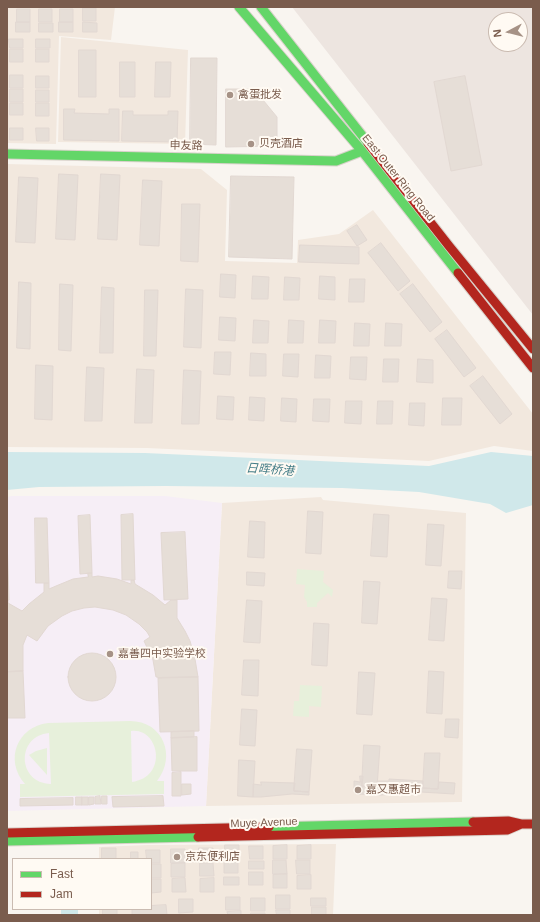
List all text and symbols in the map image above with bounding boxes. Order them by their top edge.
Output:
north arrow [488,12,528,52]
text: N [491,29,504,38]
place label: 禽蛋批发 [238,88,282,102]
marker: 禽蛋批发 [225,90,235,100]
street label: East Outer Ring Road [359,132,437,224]
place label: 贝壳酒店 [259,137,303,151]
street label: 申友路 [169,139,203,153]
marker: 贝壳酒店 [246,139,256,149]
water label: 日晖桥港 [246,461,294,479]
place label: 嘉善四中实验学校 [118,647,206,661]
marker: 嘉善四中实验学校 [105,649,115,659]
place label: 嘉又惠超市 [366,783,421,797]
marker: 嘉又惠超市 [353,785,363,795]
street label: Muye Avenue [230,815,298,831]
place label: 京东便利店 [185,850,240,864]
marker: 京东便利店 [172,852,182,862]
legend [12,858,152,910]
text: Fast [50,867,73,881]
text: Jam [50,887,73,901]

